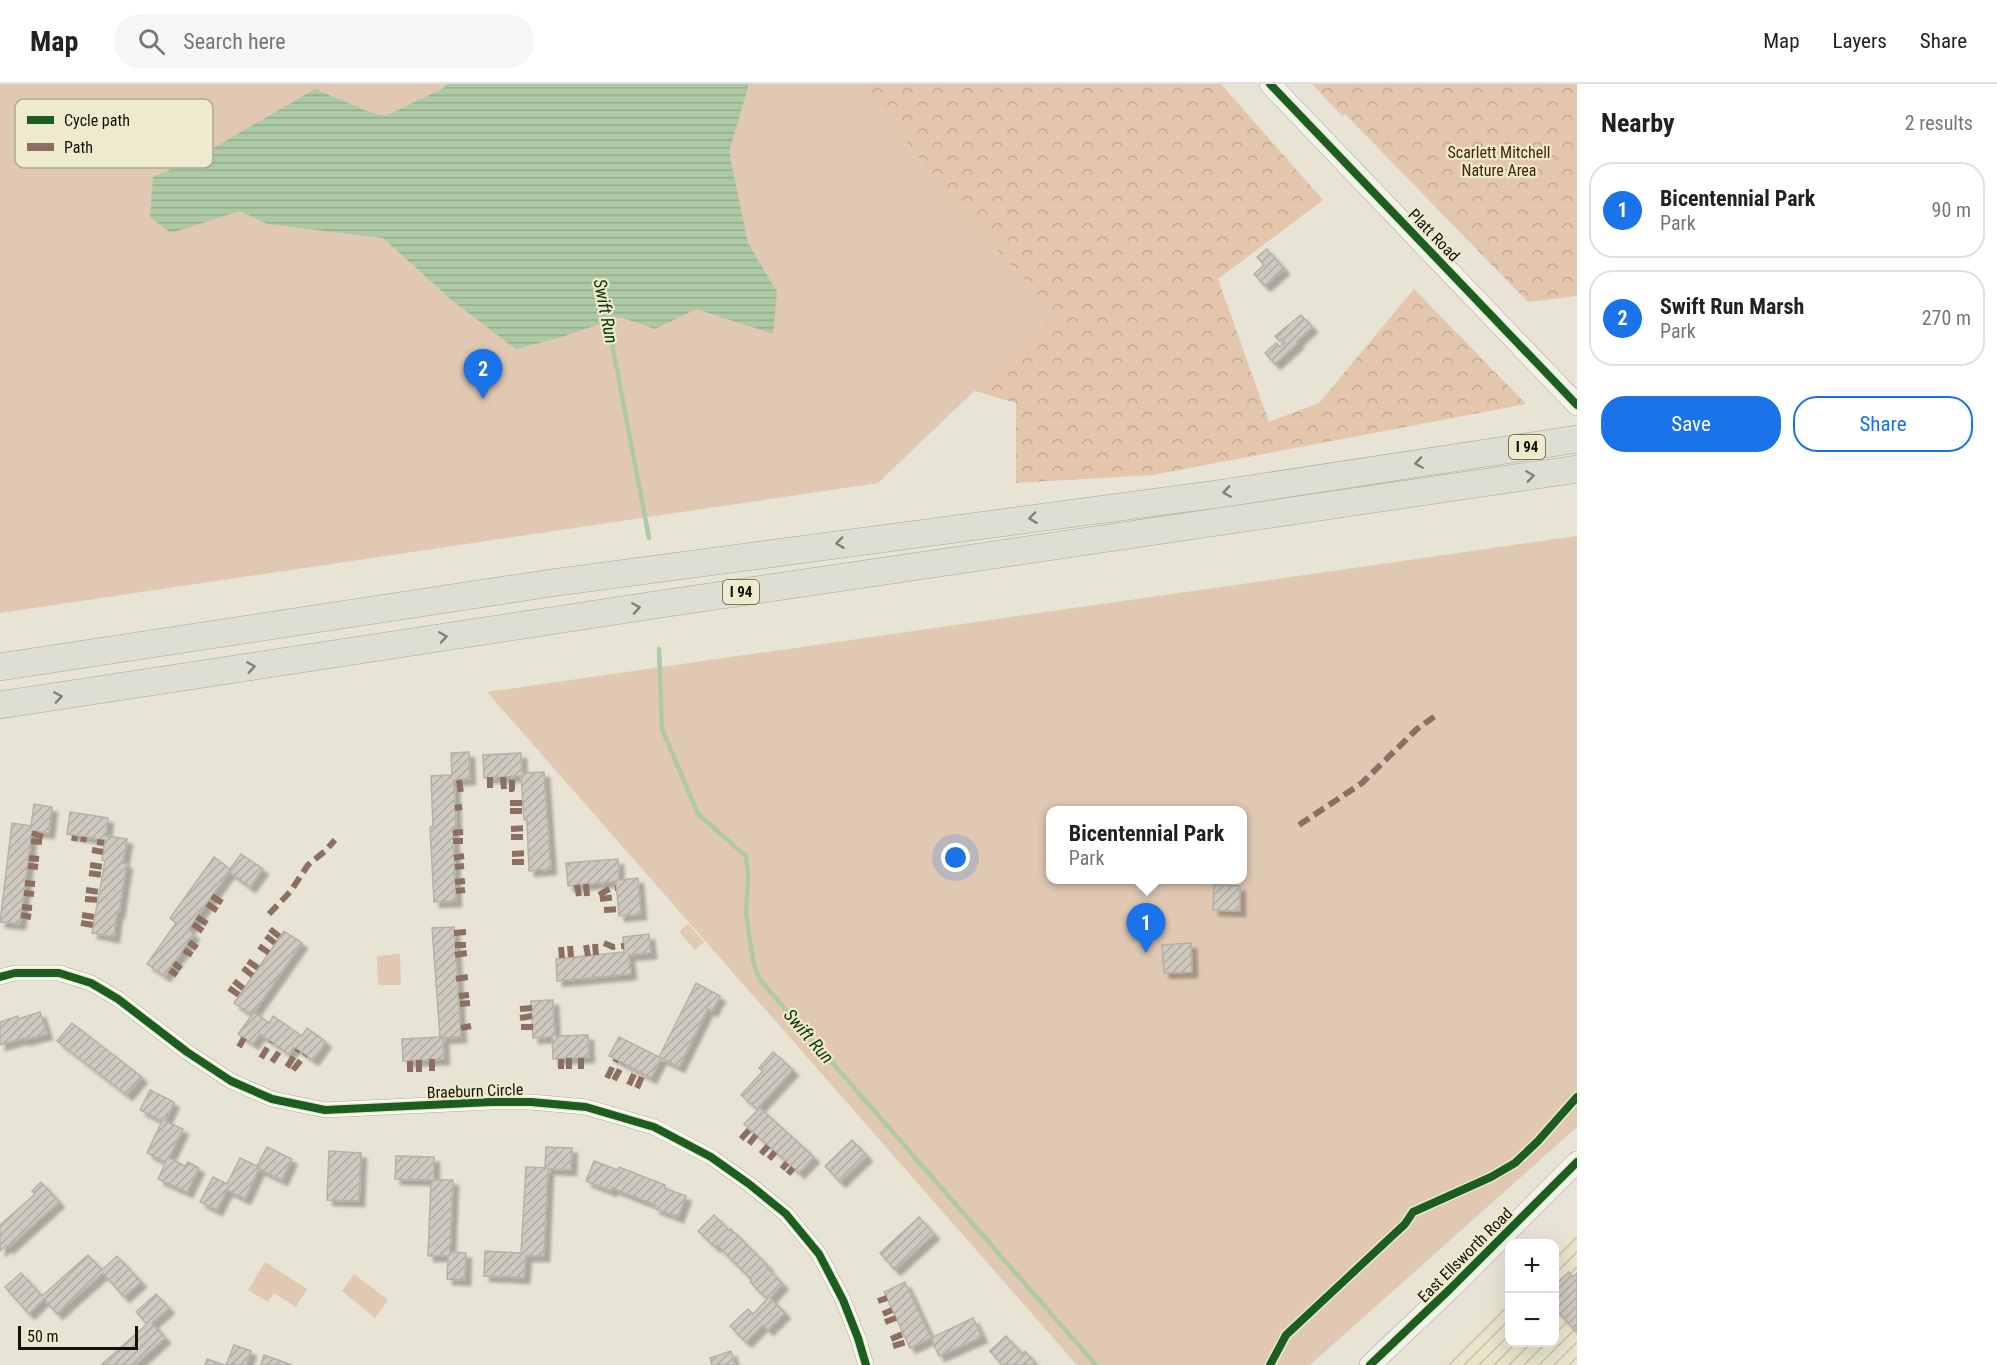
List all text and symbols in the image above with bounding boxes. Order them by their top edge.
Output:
search box [114,14,534,68]
text: Map [30,25,78,58]
icon: search [135,25,168,58]
text: Search here [183,29,286,54]
text: Map [1763,29,1800,53]
text: Layers [1833,29,1887,53]
text: Share [1920,29,1967,53]
legend [15,99,213,168]
text: Nearby [1601,108,1675,138]
text: Cycle path [64,111,130,130]
text: 2 results [1905,111,1973,135]
text: Path [64,138,93,157]
park label: Scarlett Mitchell Nature Area [1448,143,1551,180]
text: Bicentennial Park [1660,186,1815,211]
text: 1 [1617,198,1628,222]
text: 90 m [1932,198,1971,222]
street label: Platt Road [1404,205,1464,265]
text: Park [1660,211,1696,235]
water label: Swift Run [589,277,623,345]
text: Swift Run Marsh [1660,294,1804,319]
text: 2 [1617,306,1628,330]
text: 270 m [1922,306,1971,330]
text: Park [1660,319,1696,343]
pin: 2 [464,350,502,399]
button: Save [1601,396,1781,452]
button: Share [1793,396,1973,452]
road number: I 94 [1509,435,1545,459]
one-way arrow [1415,456,1425,469]
one-way arrow [1525,471,1535,483]
one-way arrow [1222,486,1231,498]
one-way arrow [1029,511,1038,524]
one-way arrow [835,537,844,549]
road number: I 94 [723,580,759,604]
one-way arrow [631,602,641,615]
one-way arrow [439,632,448,644]
one-way arrow [245,661,255,674]
one-way arrow [53,691,62,703]
popup [1046,806,1247,884]
text: Bicentennial Park [1069,821,1224,846]
your location [941,843,970,872]
text: Park [1069,846,1104,870]
pin: 1 [1126,904,1166,953]
water label: Swift Run [780,1004,838,1068]
street label: Braeburn Circle [426,1080,524,1102]
street label: East Ellsworth Road [1414,1204,1516,1306]
map controls [1505,1239,1559,1347]
button: + [1505,1239,1559,1293]
button: − [1505,1293,1559,1347]
scale bar [18,1323,138,1350]
text: 50 m [27,1327,59,1346]

